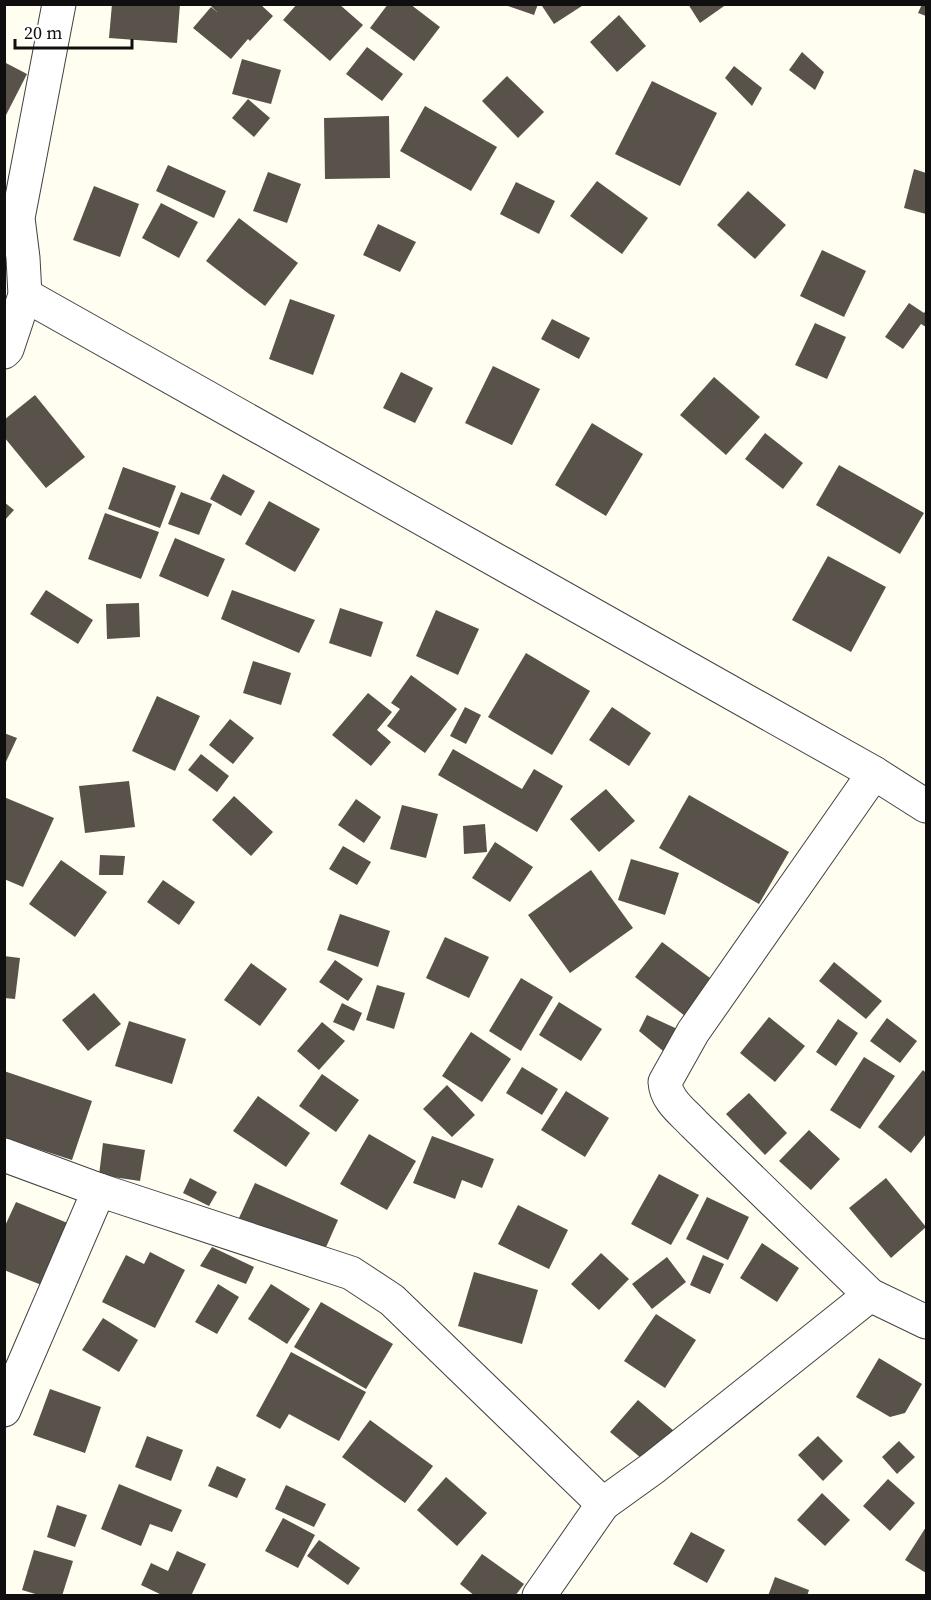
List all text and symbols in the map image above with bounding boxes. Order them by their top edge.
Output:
scale bar [15,12,132,50]
text: 20 m [24,20,62,45]

